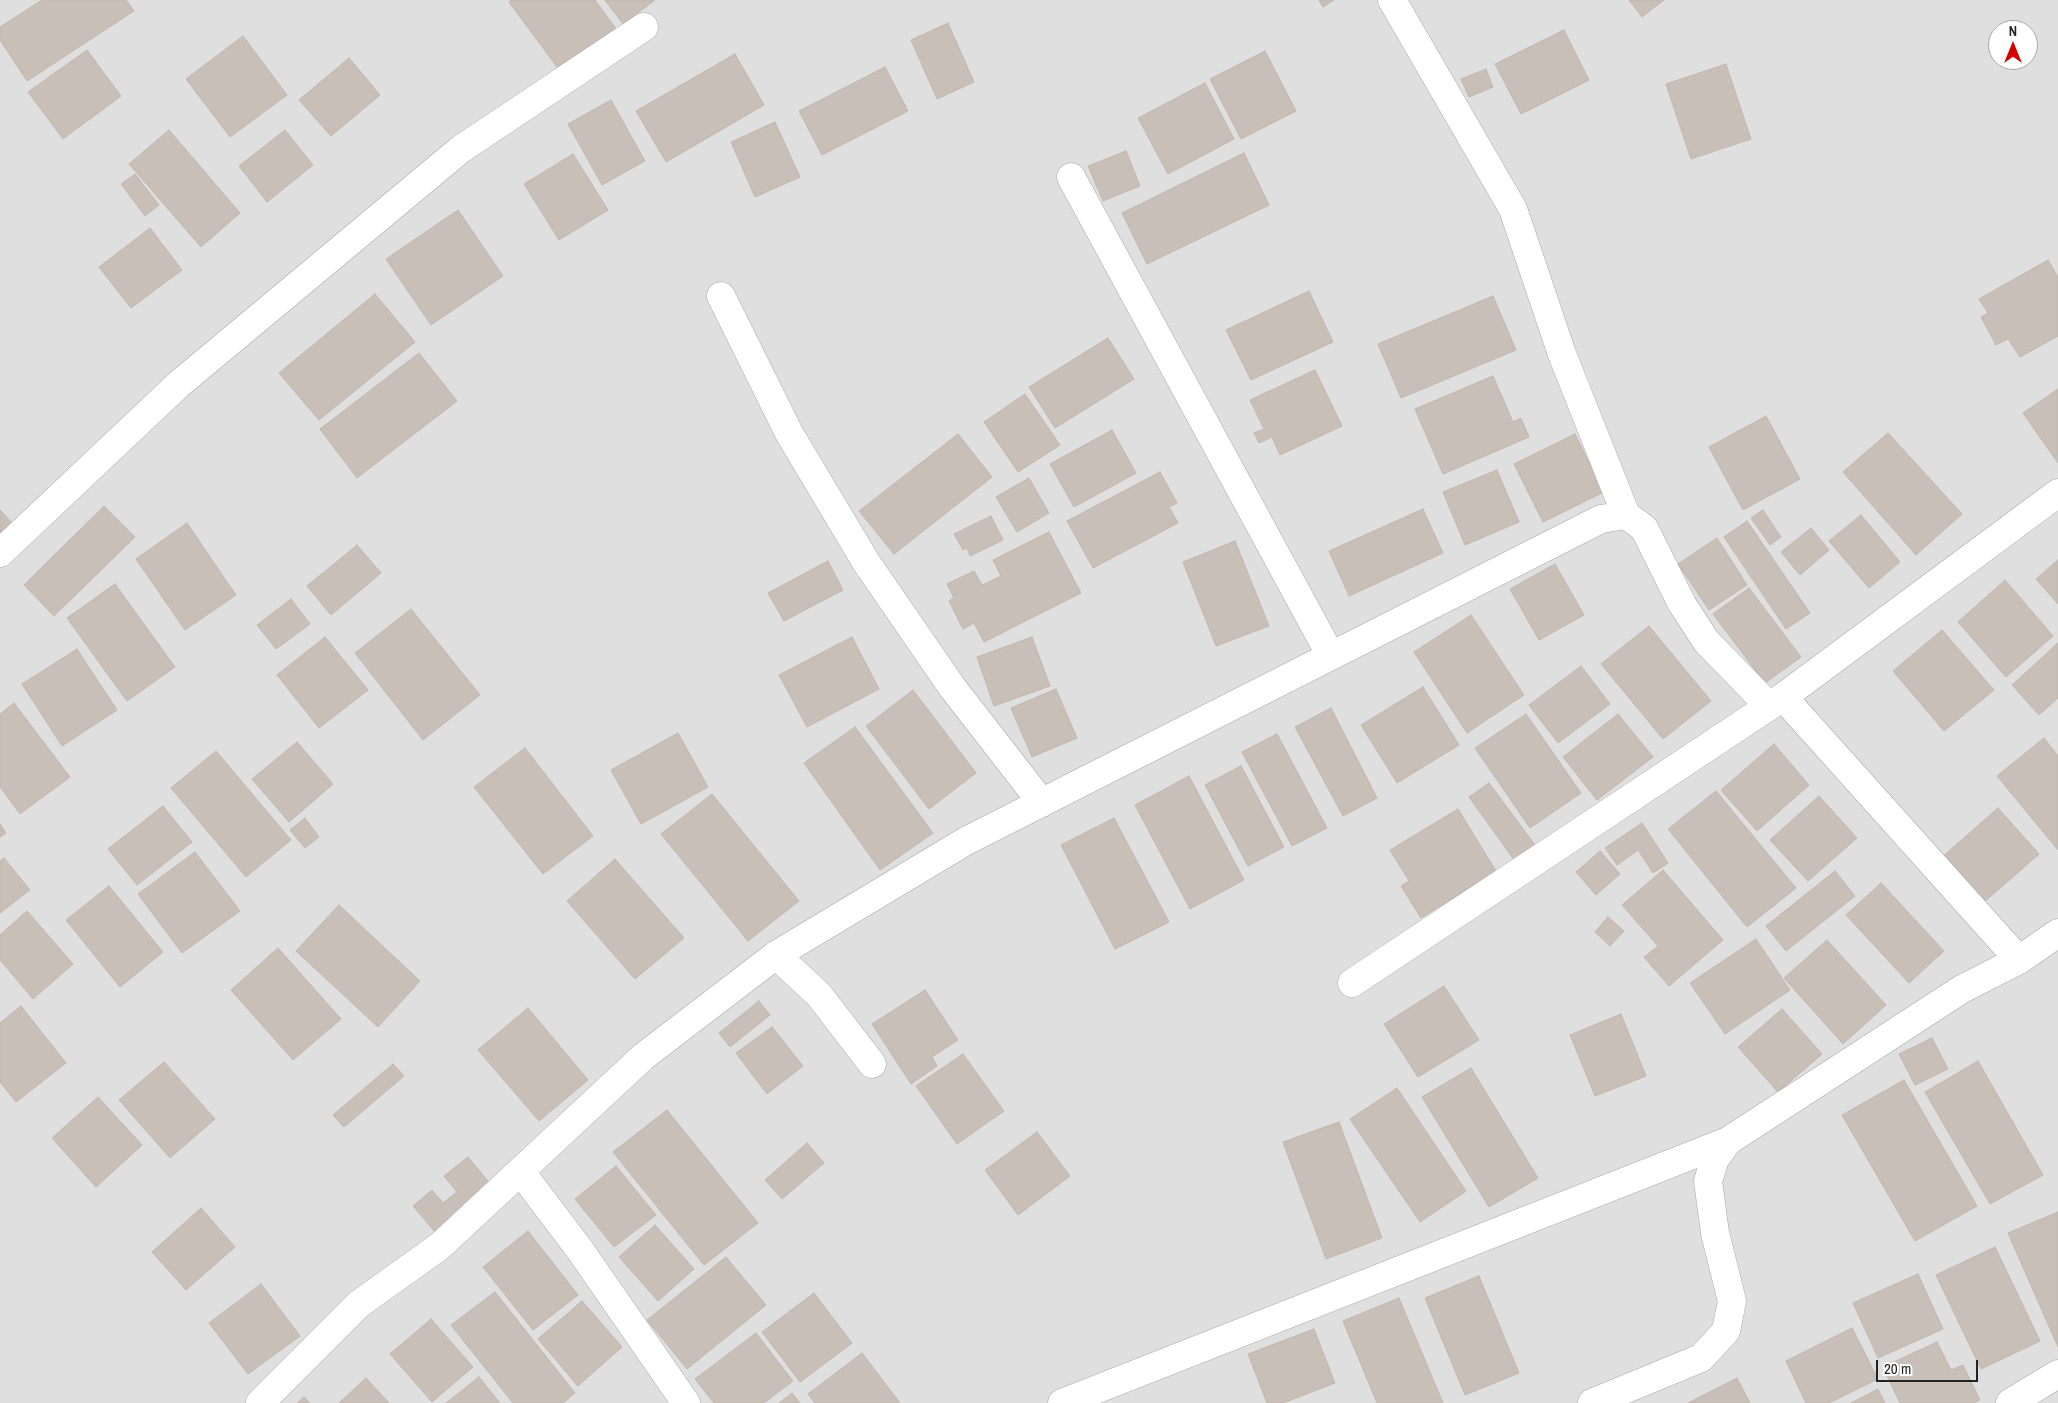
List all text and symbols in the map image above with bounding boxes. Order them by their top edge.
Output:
north arrow [1988,20,2038,70]
text: N [2009,22,2017,40]
scale bar [1878,1350,1980,1382]
text: 20 m [1884,1358,1911,1379]

